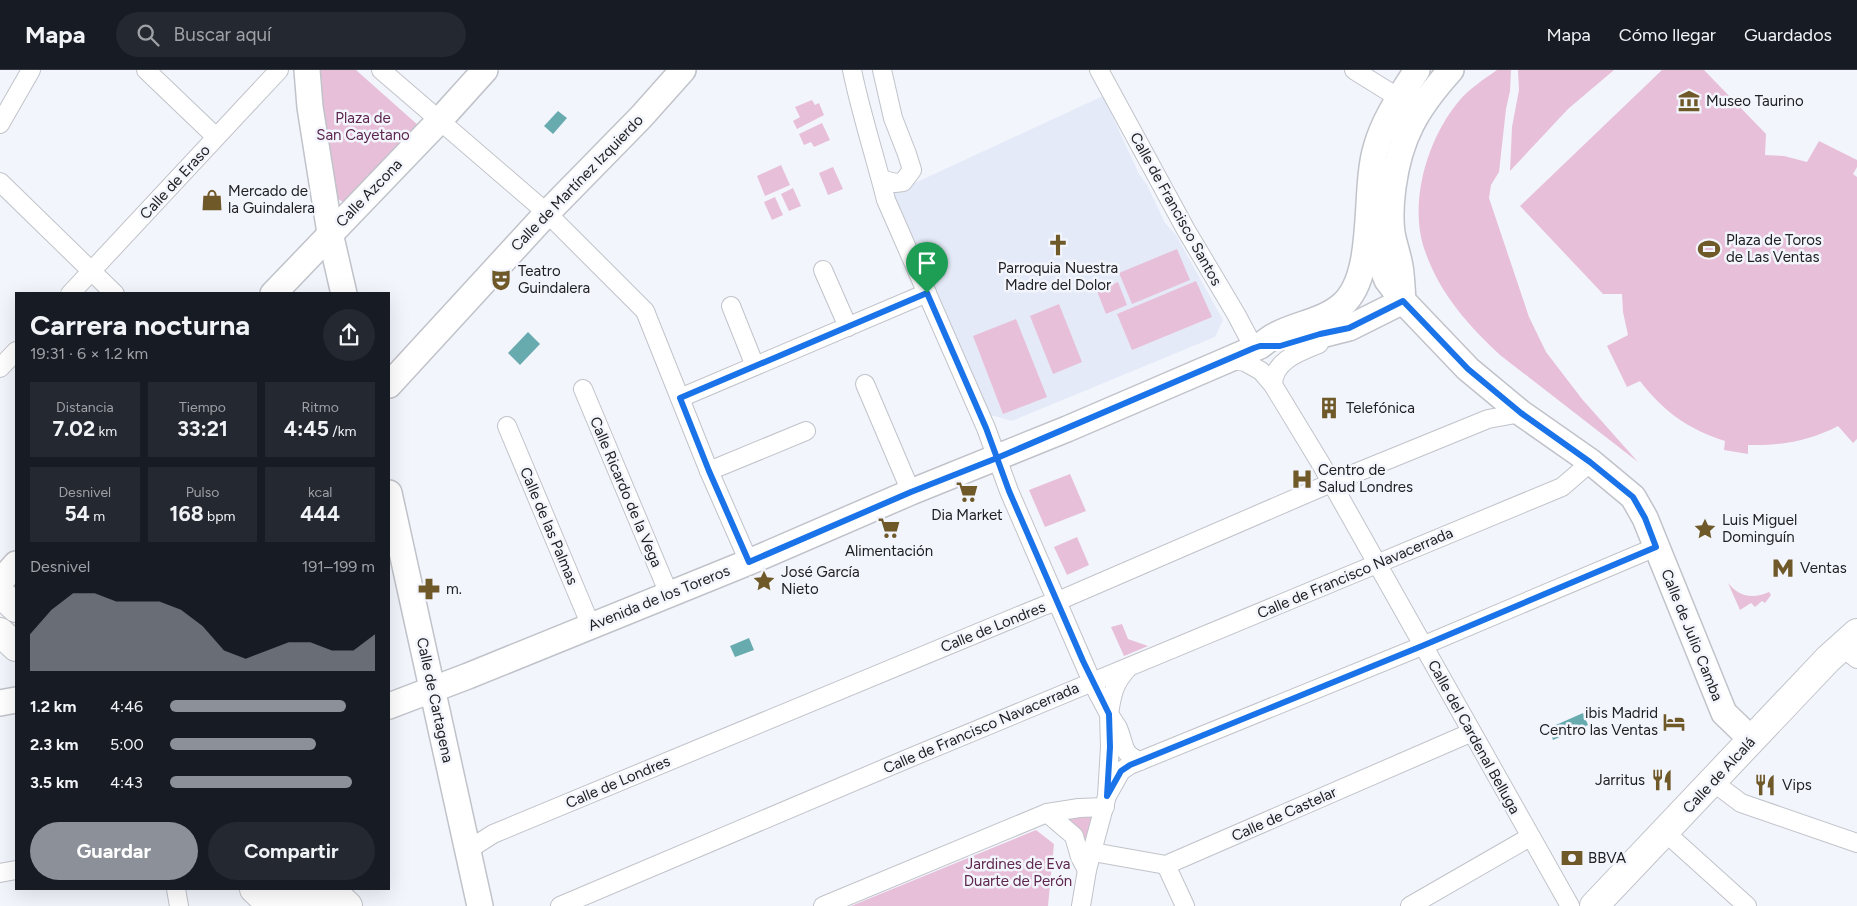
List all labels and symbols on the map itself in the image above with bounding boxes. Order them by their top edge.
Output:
museum icon: Museo Taurino [1676,88,1702,114]
place label: Museo Taurino [1706,92,1804,110]
park label: Plaza de San Cayetano [316,109,410,144]
street label: Calle de Martínez Izquierdo [507,111,647,255]
street label: Calle de Francisco Santos [1126,129,1226,289]
street label: Calle de Eraso [136,141,214,223]
street label: Calle Azcona [332,155,406,231]
place label: Mercado de la Guindalera [228,182,315,217]
shop icon: Mercado de la Guindalera [199,187,225,213]
place label: Plaza de Toros de Las Ventas [1726,231,1822,266]
church icon: Parroquia Nuestra Madre del Dolor [1045,232,1071,258]
sports icon: Plaza de Toros de Las Ventas [1696,236,1722,262]
pin [906,242,948,293]
place label: Parroquia Nuestra Madre del Dolor [998,259,1118,294]
place label: Teatro Guindalera [518,262,590,297]
theatre icon: Teatro Guindalera [488,267,514,293]
building icon: Telefónica [1316,395,1342,421]
place label: Telefónica [1346,399,1415,417]
street label: Calle Ricardo de la Vega [586,414,666,570]
place label: Centro de Salud Londres [1318,461,1413,496]
street label: Calle de las Palmas [516,464,582,588]
hospital icon: Centro de Salud Londres [1289,466,1315,492]
supermarket icon: Dia Market [954,479,980,505]
place label: Dia Market [931,506,1003,524]
place label: Luis Miguel Dominguín [1722,511,1797,546]
supermarket icon: Alimentación [876,515,902,541]
place icon: Luis Miguel Dominguín [1692,516,1718,542]
street label: Calle de Francisco Navacerrada [1254,524,1456,622]
place label: Alimentación [845,542,933,560]
metro station icon: Ventas [1770,555,1796,581]
place label: Ventas [1800,559,1847,577]
street label: Avenida de los Toreros [586,561,732,635]
place label: José García Nieto [781,563,860,598]
street label: Calle de Julio Camba [1657,566,1727,704]
place icon: José García Nieto [751,568,777,594]
pharmacy icon: m. [416,576,442,602]
place label: m. [446,580,462,598]
street label: Calle de Londres [938,598,1048,656]
street label: Calle de Cartagena [413,636,457,764]
street label: Calle del Cardenal Belluga [1424,657,1524,817]
street label: Calle de Francisco Navacerrada [880,679,1082,777]
place label: ibis Madrid Centro las Ventas [1539,704,1658,739]
hotel icon: ibis Madrid Centro las Ventas [1661,709,1687,735]
street label: Calle de Alcalá [1679,733,1759,817]
street label: Calle de Londres [563,752,673,812]
restaurant icon: Jarritus [1649,767,1675,793]
place label: Jarritus [1595,771,1645,789]
restaurant icon: Vips [1752,772,1778,798]
place label: Vips [1782,776,1812,794]
street label: Calle de Castelar [1229,783,1339,845]
bank icon: BBVA [1559,845,1585,871]
place label: BBVA [1588,849,1626,867]
park label: Jardines de Eva Duarte de Perón [964,855,1072,890]

